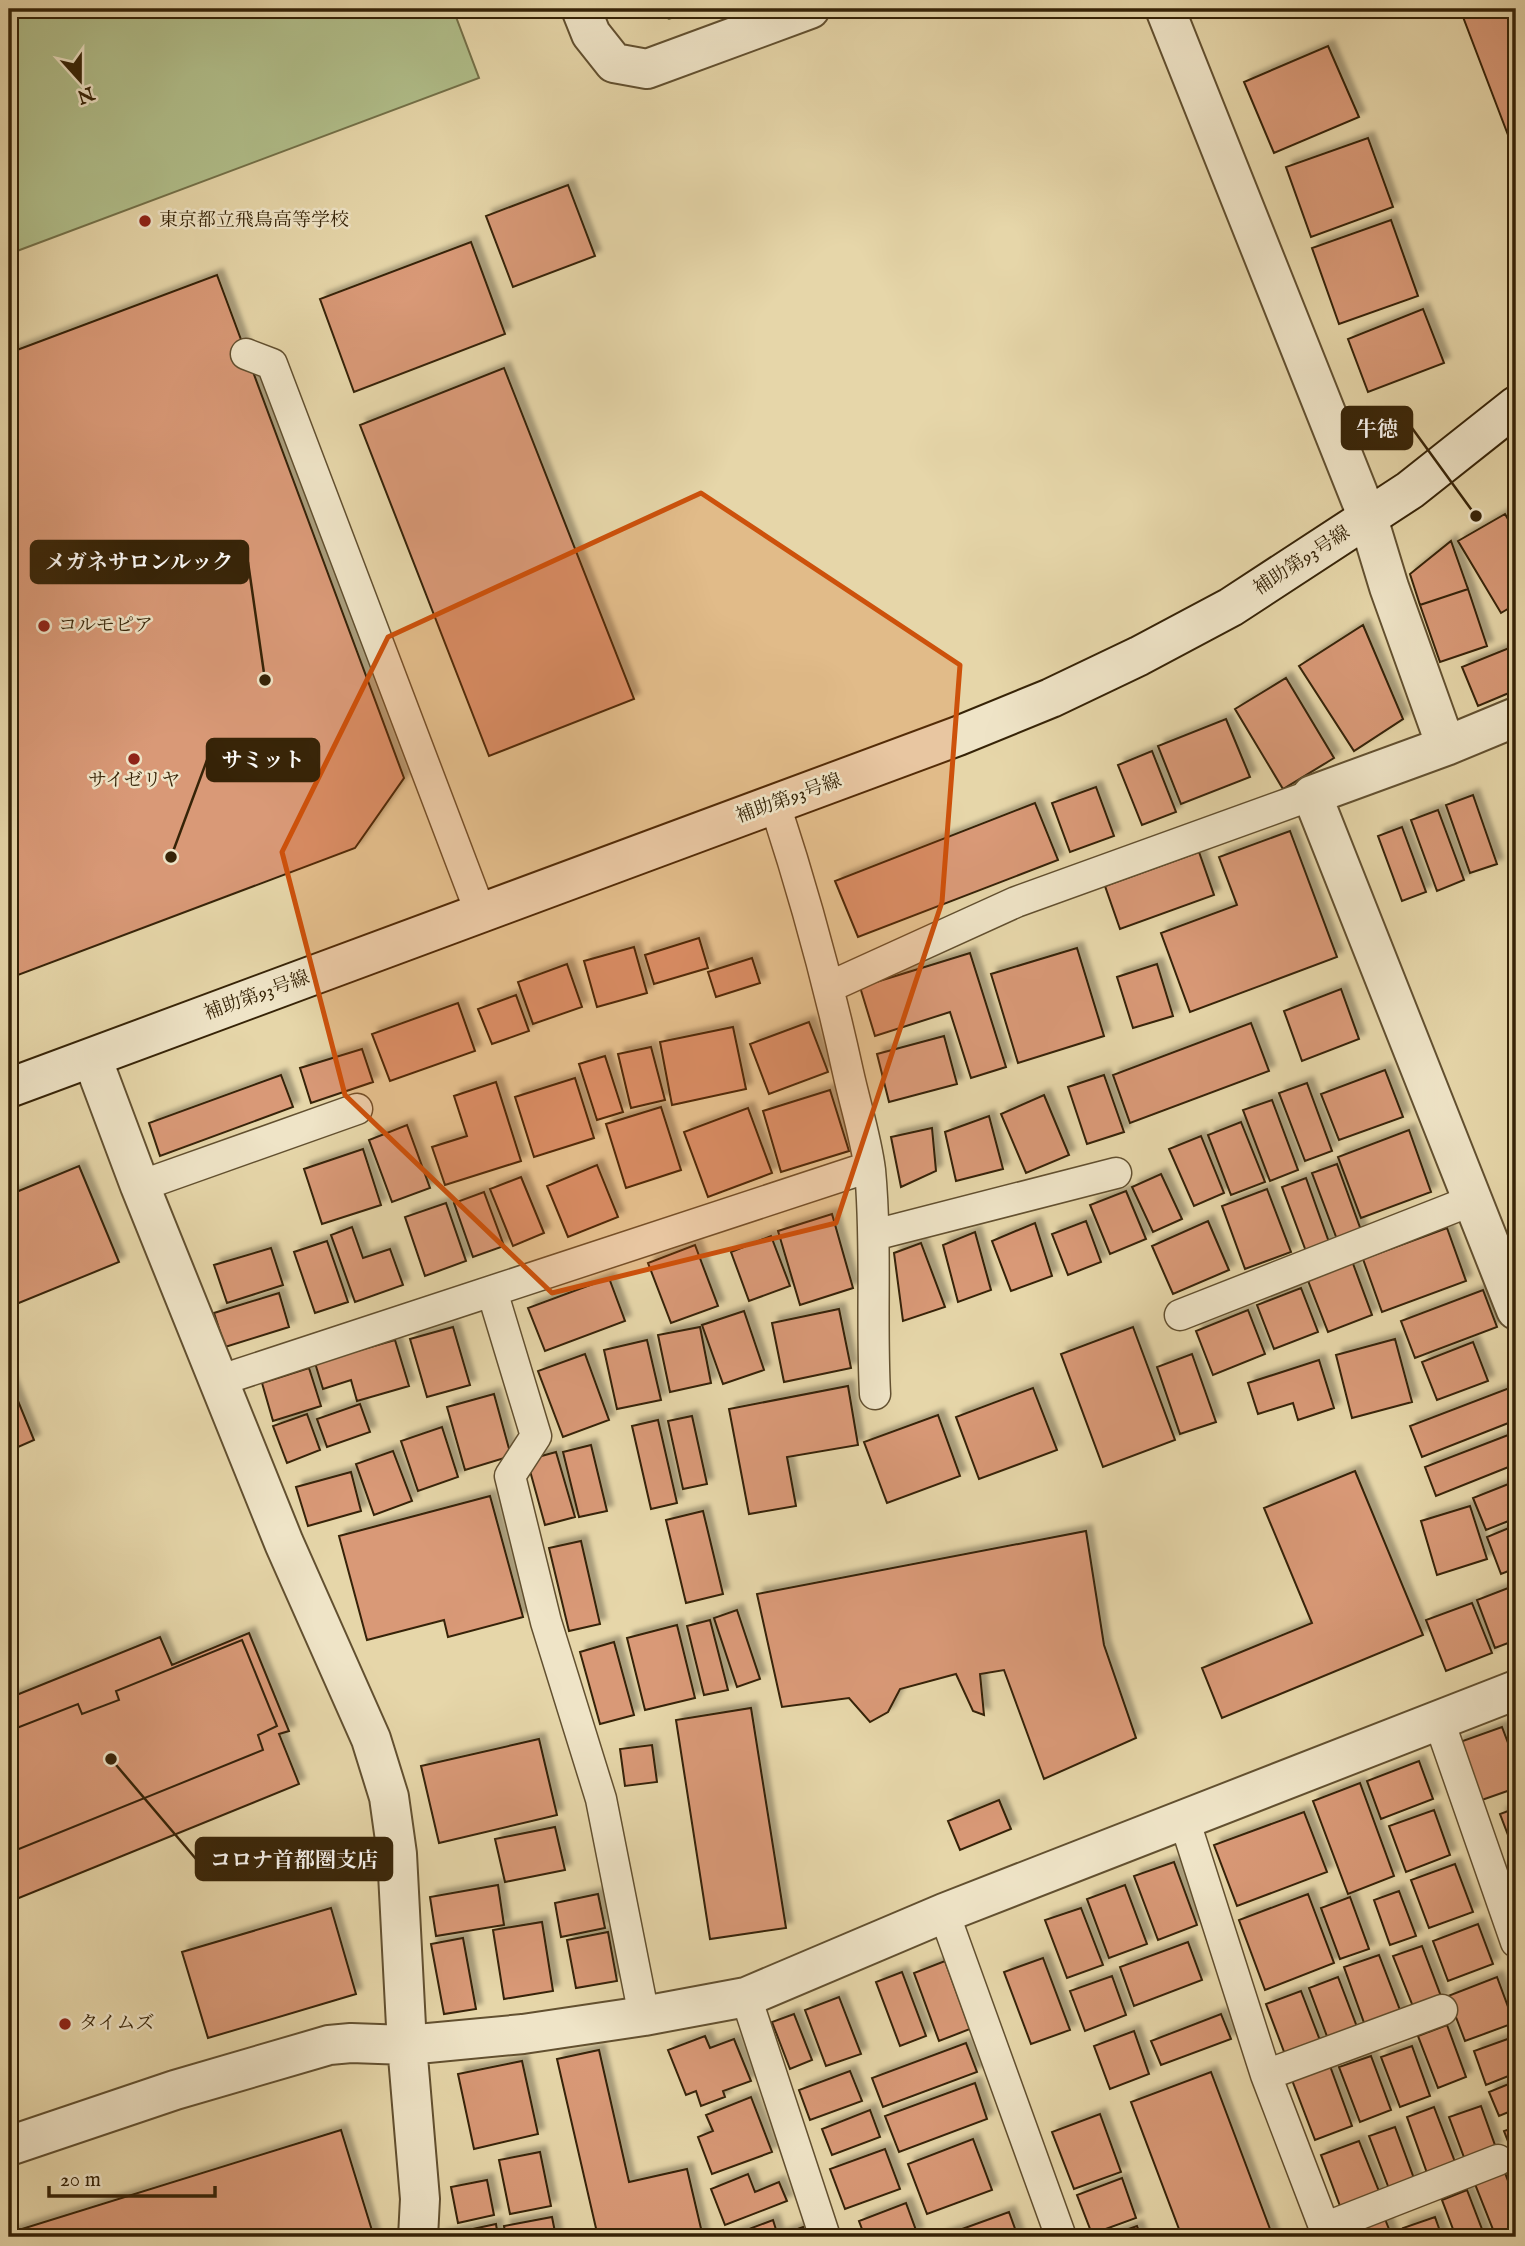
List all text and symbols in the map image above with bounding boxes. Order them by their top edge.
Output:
north arrow [46,46,116,116]
text: N [73,79,98,108]
place label: 東京都立飛鳥高等学校 [159,209,349,233]
marker: 東京都立飛鳥高等学校 [137,213,153,229]
callout: 牛徳 [1342,407,1412,449]
text: 牛徳 [1356,417,1398,444]
street label: 補助第93号線 [1249,521,1355,601]
callout: メガネサロンルック [31,541,248,583]
text: メガネサロンルック [45,550,233,577]
place label: コルモピア [58,614,153,638]
marker: コルモピア [36,618,52,634]
callout: サミット [207,739,319,781]
text: サミット [221,748,305,775]
marker: サイゼリヤ [126,751,142,767]
place label: サイゼリヤ [88,769,180,793]
street label: 補助第93号線 [733,769,845,829]
street label: 補助第93号線 [201,966,313,1026]
callout: コロナ首都圏支店 [196,1838,392,1880]
text: コロナ首都圏支店 [210,1848,378,1875]
place label: タイムズ [79,2012,155,2036]
marker: タイムズ [57,2016,73,2032]
scale bar [49,2155,215,2199]
text: 20 m [60,2167,101,2194]

